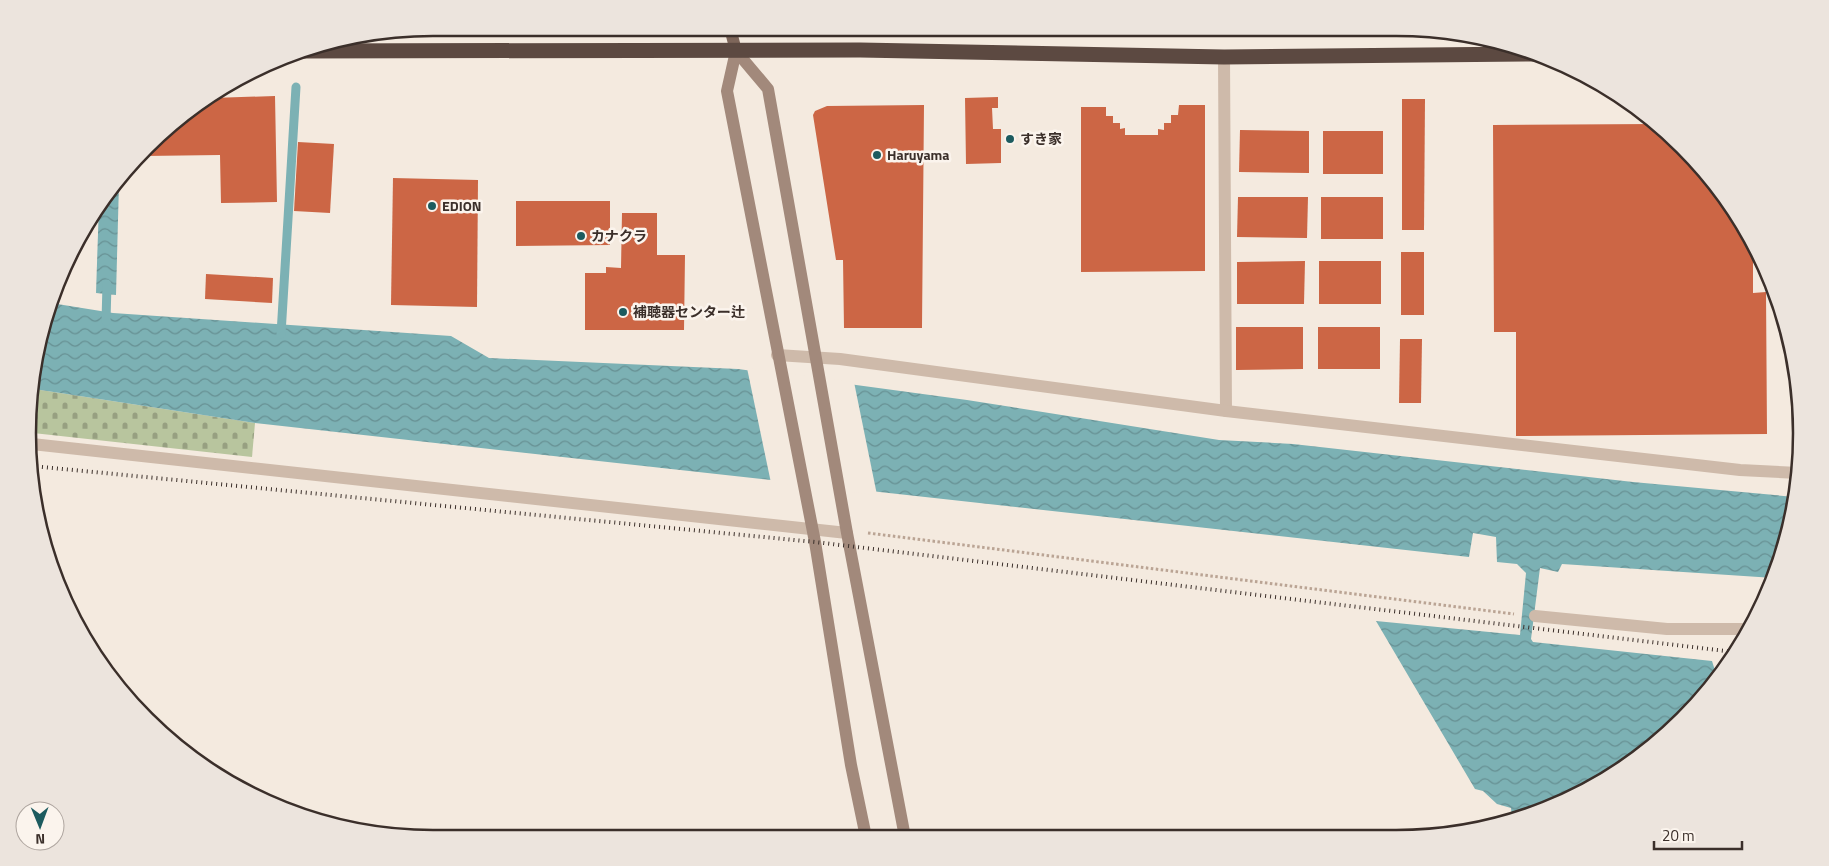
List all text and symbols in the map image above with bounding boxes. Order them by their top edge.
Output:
place label: すき家 [1020,128,1062,149]
marker: すき家 [1004,133,1016,145]
place label: Haruyama [887,144,950,165]
marker: Haruyama [871,149,883,161]
place label: EDION [442,195,482,216]
marker: EDION [426,200,438,212]
place label: カナクラ [591,225,647,246]
marker: カナクラ [575,230,587,242]
place label: 補聴器センター辻 [633,301,745,322]
marker: 補聴器センター辻 [617,306,629,318]
north arrow [15,801,65,851]
scale bar [1654,818,1742,850]
text: 20 m [1662,824,1695,847]
text: N [35,829,45,850]

